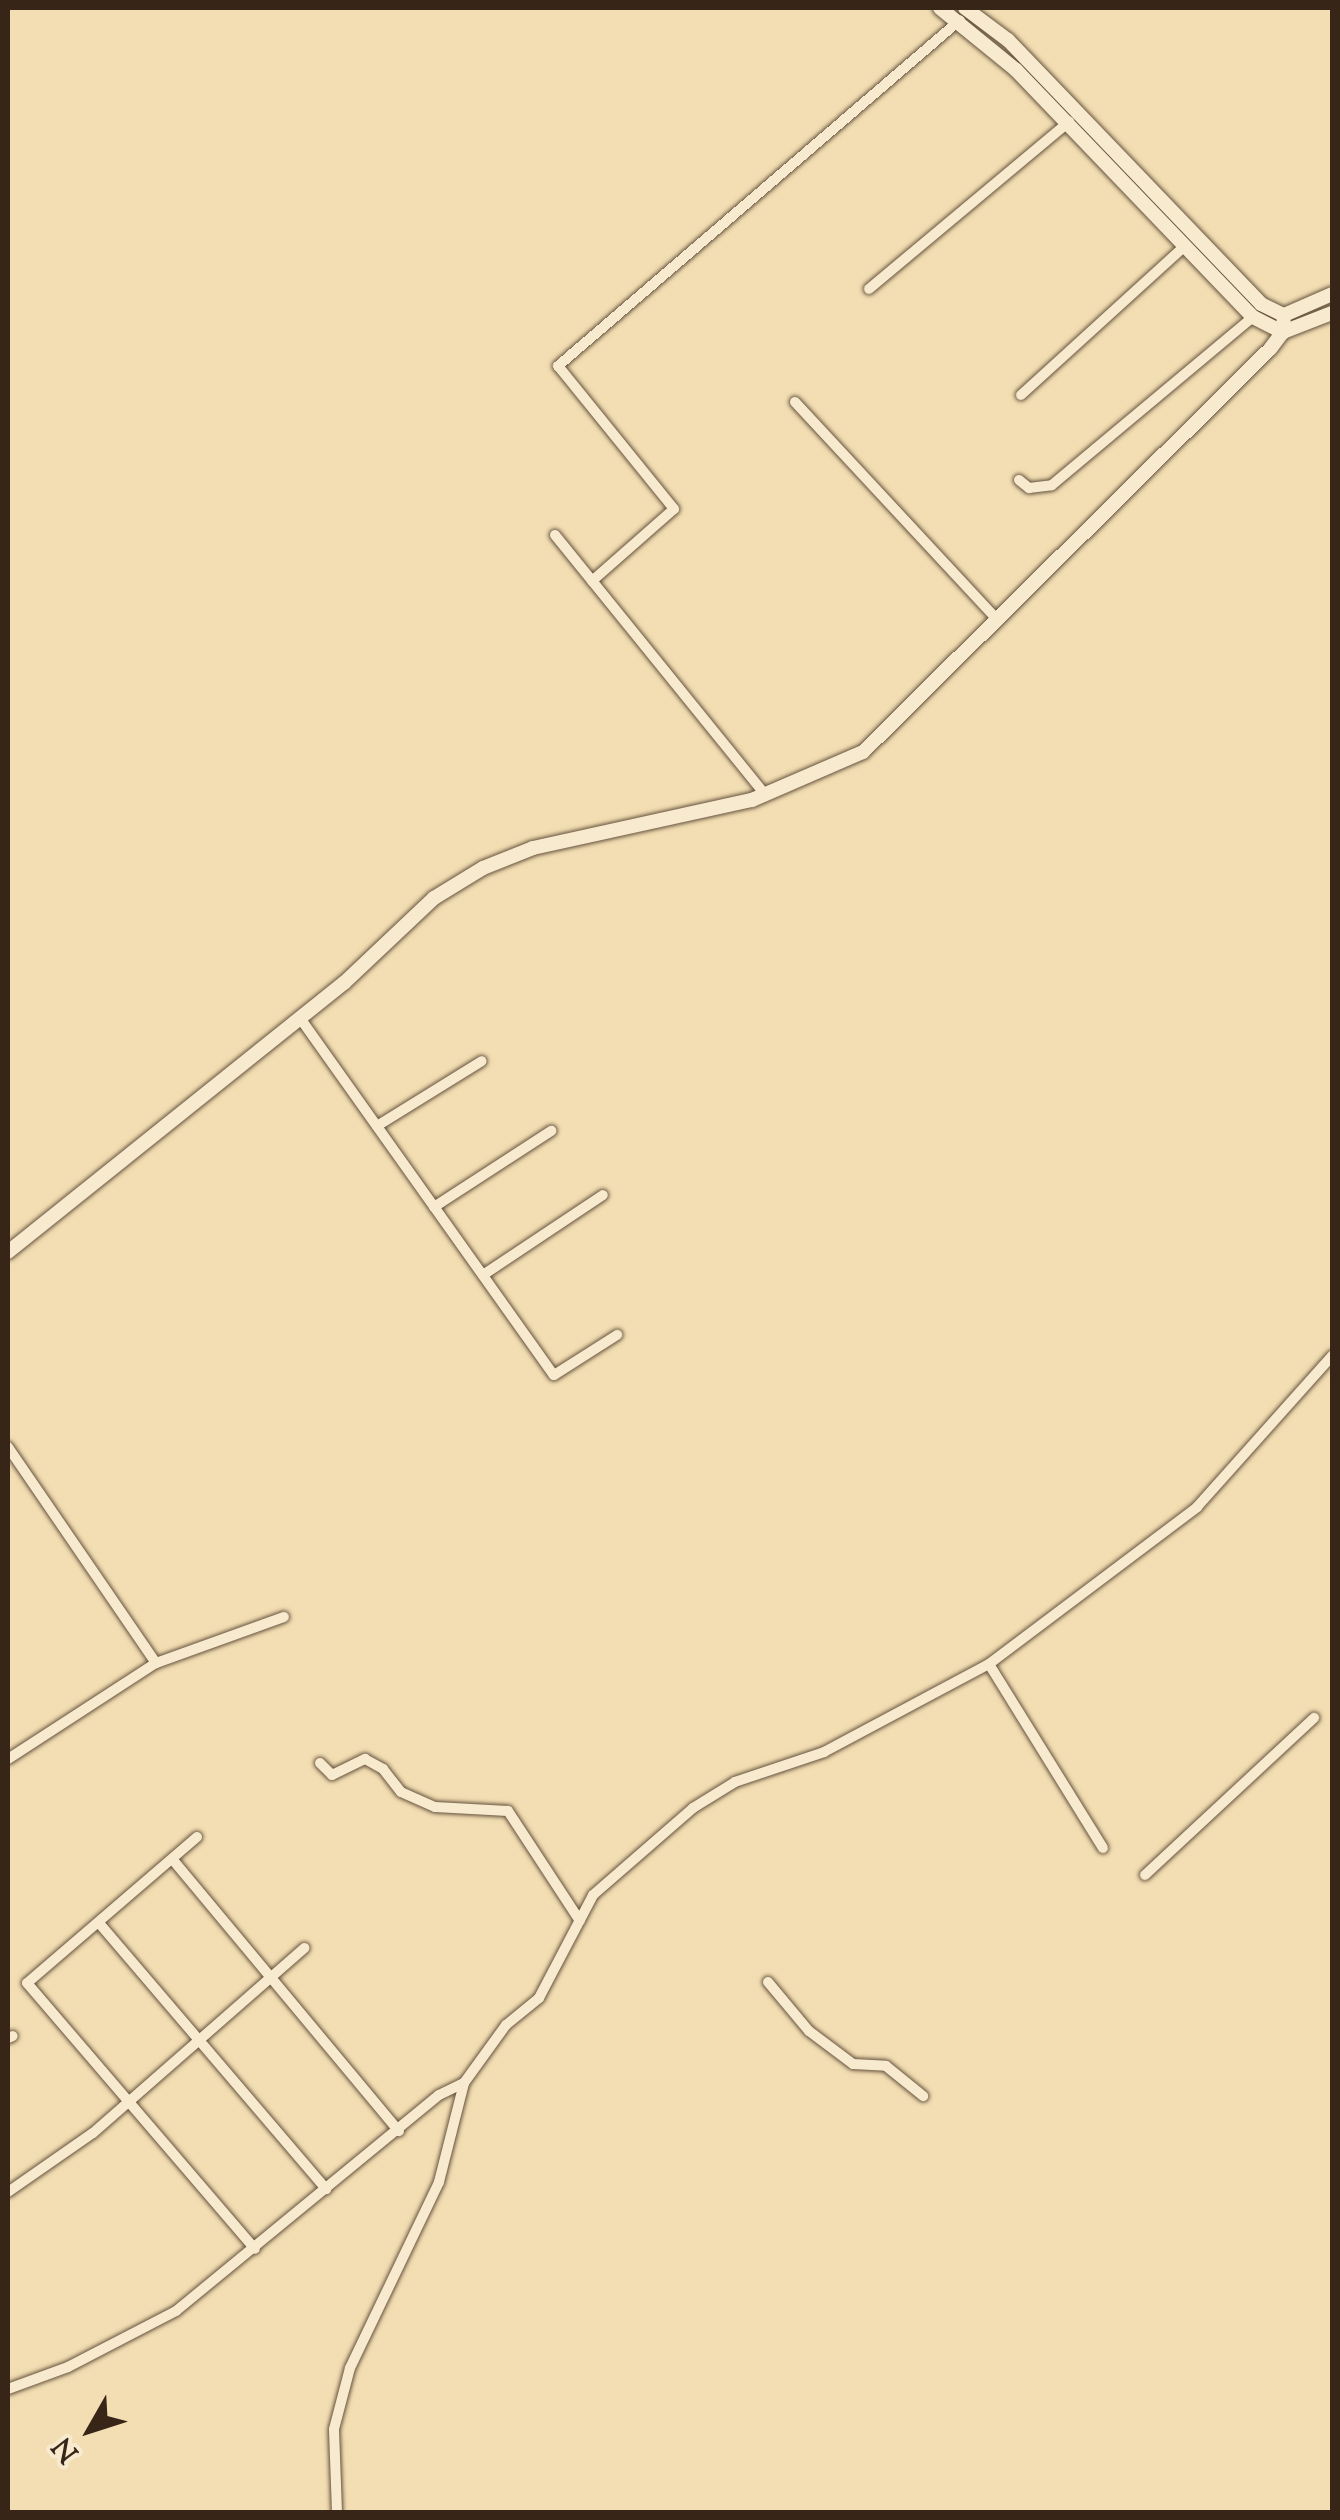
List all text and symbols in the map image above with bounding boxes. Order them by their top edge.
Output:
north arrow [40,2380,140,2480]
text: N [44,2428,89,2470]

